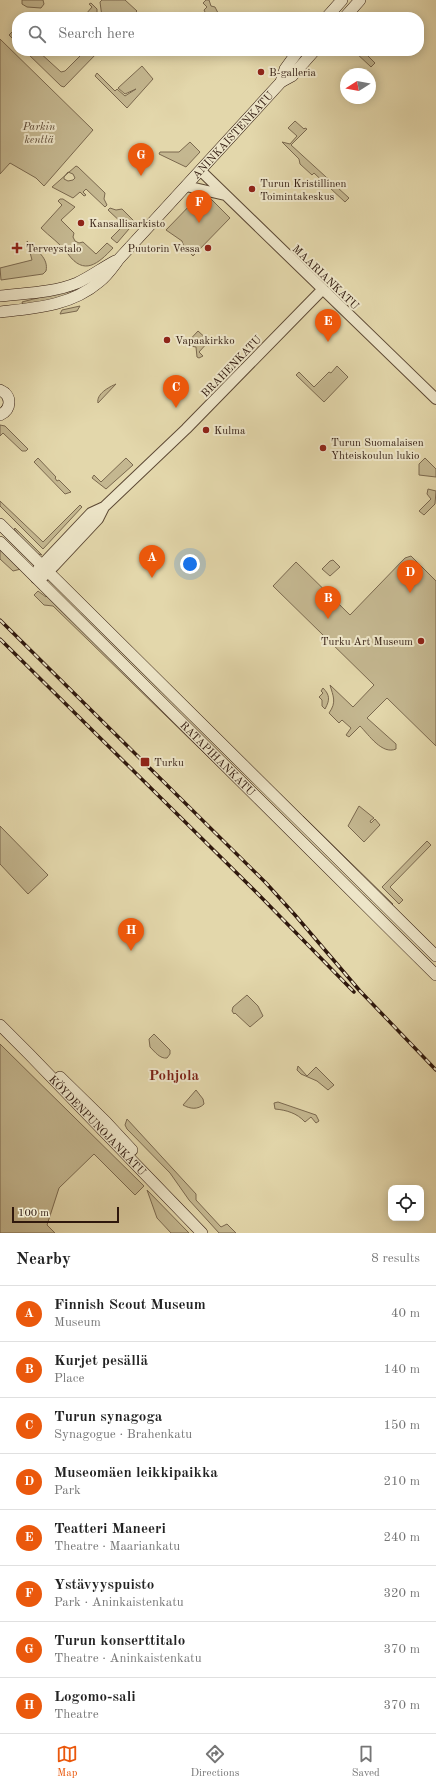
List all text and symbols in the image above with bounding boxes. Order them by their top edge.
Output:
search box [12,12,424,56]
icon: search [26,23,48,45]
text: Search here [58,27,135,42]
marker: B-galleria [256,67,266,77]
place label: B-galleria [269,68,317,79]
north arrow [340,68,376,104]
street label: ANINKAISTENKATU [191,90,276,182]
park label: Parkin kenttä [22,122,56,146]
pin: G [128,143,154,176]
place label: Turun Kristillinen Toimintakeskus [260,179,346,203]
marker: Turun Kristillinen Toimintakeskus [247,184,257,194]
pin: F [186,190,212,223]
marker: Kansallisarkisto [76,218,86,228]
place label: Kansallisarkisto [89,219,165,230]
marker: Terveystalo [11,242,23,254]
marker: Puutorin Vessa [203,243,213,253]
place label: Terveystalo [26,244,81,255]
place label: Puutorin Vessa [127,244,201,255]
street label: MAARIANKATU [290,244,360,313]
pin: E [315,309,341,342]
street label: BRAHENKATU [200,334,264,400]
marker: Vapaakirkko [162,335,172,345]
place label: Vapaakirkko [175,336,235,347]
pin: C [163,375,189,408]
marker: Kulma [201,425,211,435]
place label: Kulma [214,426,246,437]
place label: Turun Suomalaisen Yhteiskoulun lukio [331,438,424,462]
marker: Turun Suomalaisen Yhteiskoulun lukio [318,443,328,453]
pin: A [139,545,165,578]
your location [180,554,200,574]
pin: D [397,560,423,593]
pin: B [315,586,341,619]
marker: Turku Art Museum [416,636,426,646]
place label: Turku Art Museum [321,637,413,648]
street label: RATAPIHANKATU [177,720,257,799]
marker: Turku [139,756,151,768]
place label: Turku [154,758,184,769]
pin: H [118,918,144,951]
district label: Pohjola [149,1069,200,1084]
street label: KÖYDENPUNOJANKATU [46,1074,148,1178]
map controls [388,1185,424,1221]
button: locate [388,1185,424,1221]
scale bar [12,1205,119,1224]
text: 100 m [18,1208,49,1219]
text: Nearby [16,1251,71,1268]
text: 8 results [371,1252,420,1265]
text: Finnish Scout Museum [54,1298,206,1313]
text: A [24,1307,34,1320]
text: 40 m [391,1307,420,1320]
text: Museum [54,1316,101,1329]
text: Kurjet pesällä [54,1354,148,1369]
text: B [24,1363,34,1376]
text: 140 m [383,1363,420,1376]
text: Place [54,1372,84,1385]
text: Turun synagoga [54,1410,162,1425]
text: C [25,1419,33,1432]
text: 150 m [383,1419,420,1432]
text: Synagogue · Brahenkatu [54,1428,192,1441]
text: Museomäen leikkipaikka [54,1466,218,1481]
text: D [24,1475,34,1488]
text: 210 m [383,1475,420,1488]
text: Park [54,1484,81,1497]
text: Teatteri Maneeri [54,1522,166,1537]
text: E [25,1531,33,1544]
text: 240 m [383,1531,420,1544]
text: Theatre · Maariankatu [54,1540,180,1553]
text: Ystävyyspuisto [54,1578,154,1593]
text: F [25,1587,33,1600]
text: 320 m [383,1587,420,1600]
text: Park · Aninkaistenkatu [54,1596,184,1609]
text: Turun konserttitalo [54,1634,185,1649]
text: G [24,1643,34,1656]
text: 370 m [383,1643,420,1656]
text: Theatre · Aninkaistenkatu [54,1652,202,1665]
text: Logomo-sali [54,1690,136,1705]
text: H [24,1699,34,1712]
text: 370 m [383,1699,420,1712]
text: Theatre [54,1708,99,1721]
tab: Map [56,1743,78,1781]
tab: Directions [191,1743,239,1781]
tab: Saved [352,1743,380,1781]

